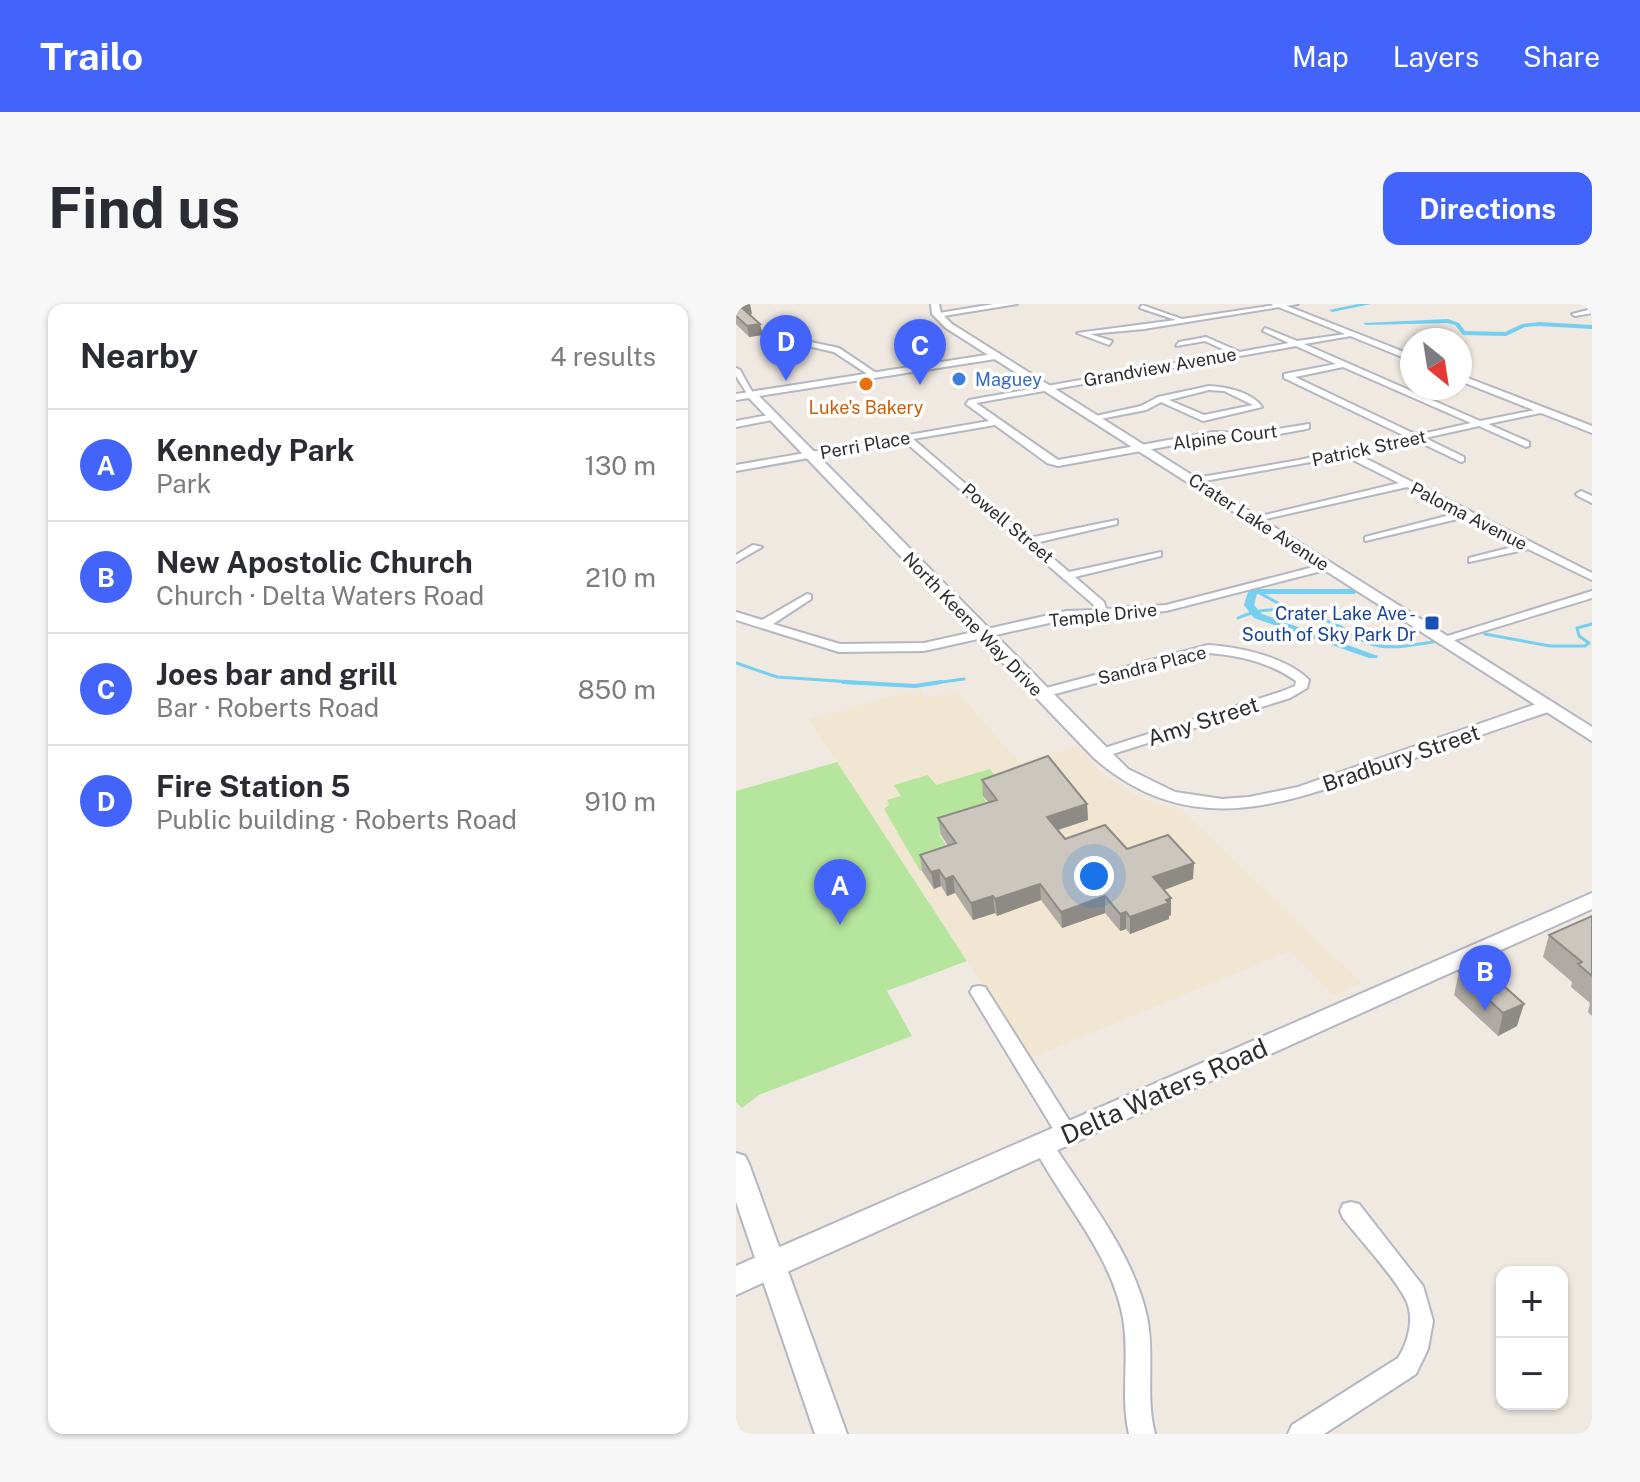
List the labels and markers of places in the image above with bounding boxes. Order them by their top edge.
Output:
pin: D [760,315,812,381]
pin: C [894,319,946,385]
place label: Maguey [975,369,1042,390]
marker: Maguey [950,370,968,388]
marker: Luke's Bakery [857,375,875,393]
place label: Luke's Bakery [809,397,924,418]
place label: Crater Lake Ave - South of Sky Park Dr [1242,603,1416,645]
marker: Crater Lake Ave - South of Sky Park Dr [1423,614,1441,632]
pin: A [814,859,866,925]
pin: B [1459,945,1511,1011]

